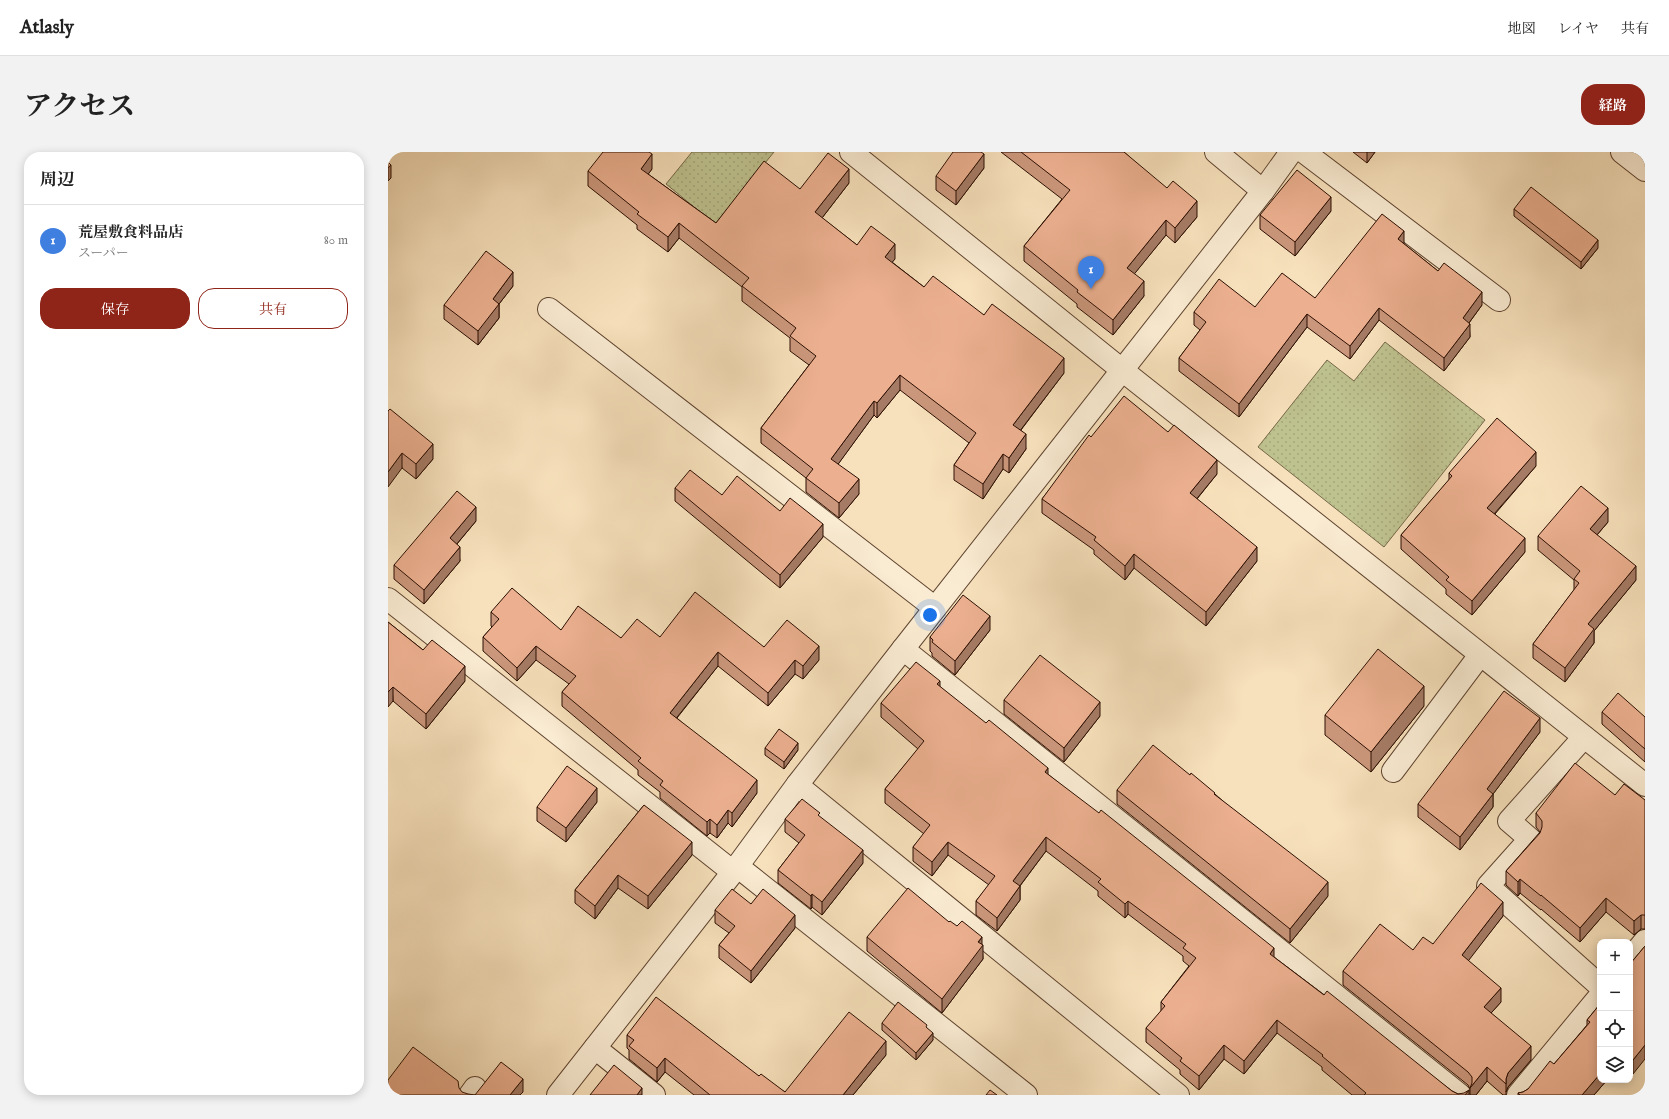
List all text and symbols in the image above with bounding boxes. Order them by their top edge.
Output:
text: Atlasly [20,16,74,40]
text: 地図 [1508,20,1536,38]
text: レイヤ [1558,20,1599,38]
text: 共有 [1621,20,1649,38]
button: 経路 [1581,84,1645,125]
text: アクセス [24,90,135,125]
text: 周辺 [40,170,74,191]
text: 荒屋敷食料品店 [78,223,183,242]
text: 1 [51,232,55,249]
text: 80 m [324,232,348,249]
text: スーパー [78,245,129,262]
pin: 1 [1078,256,1104,289]
button: 保存 [40,288,190,329]
button: 共有 [198,288,348,329]
your location [920,605,940,625]
map controls [1597,939,1633,1083]
button: + [1597,939,1633,975]
button: − [1597,975,1633,1011]
button: locate [1597,1011,1633,1047]
button: layers [1597,1047,1633,1083]

